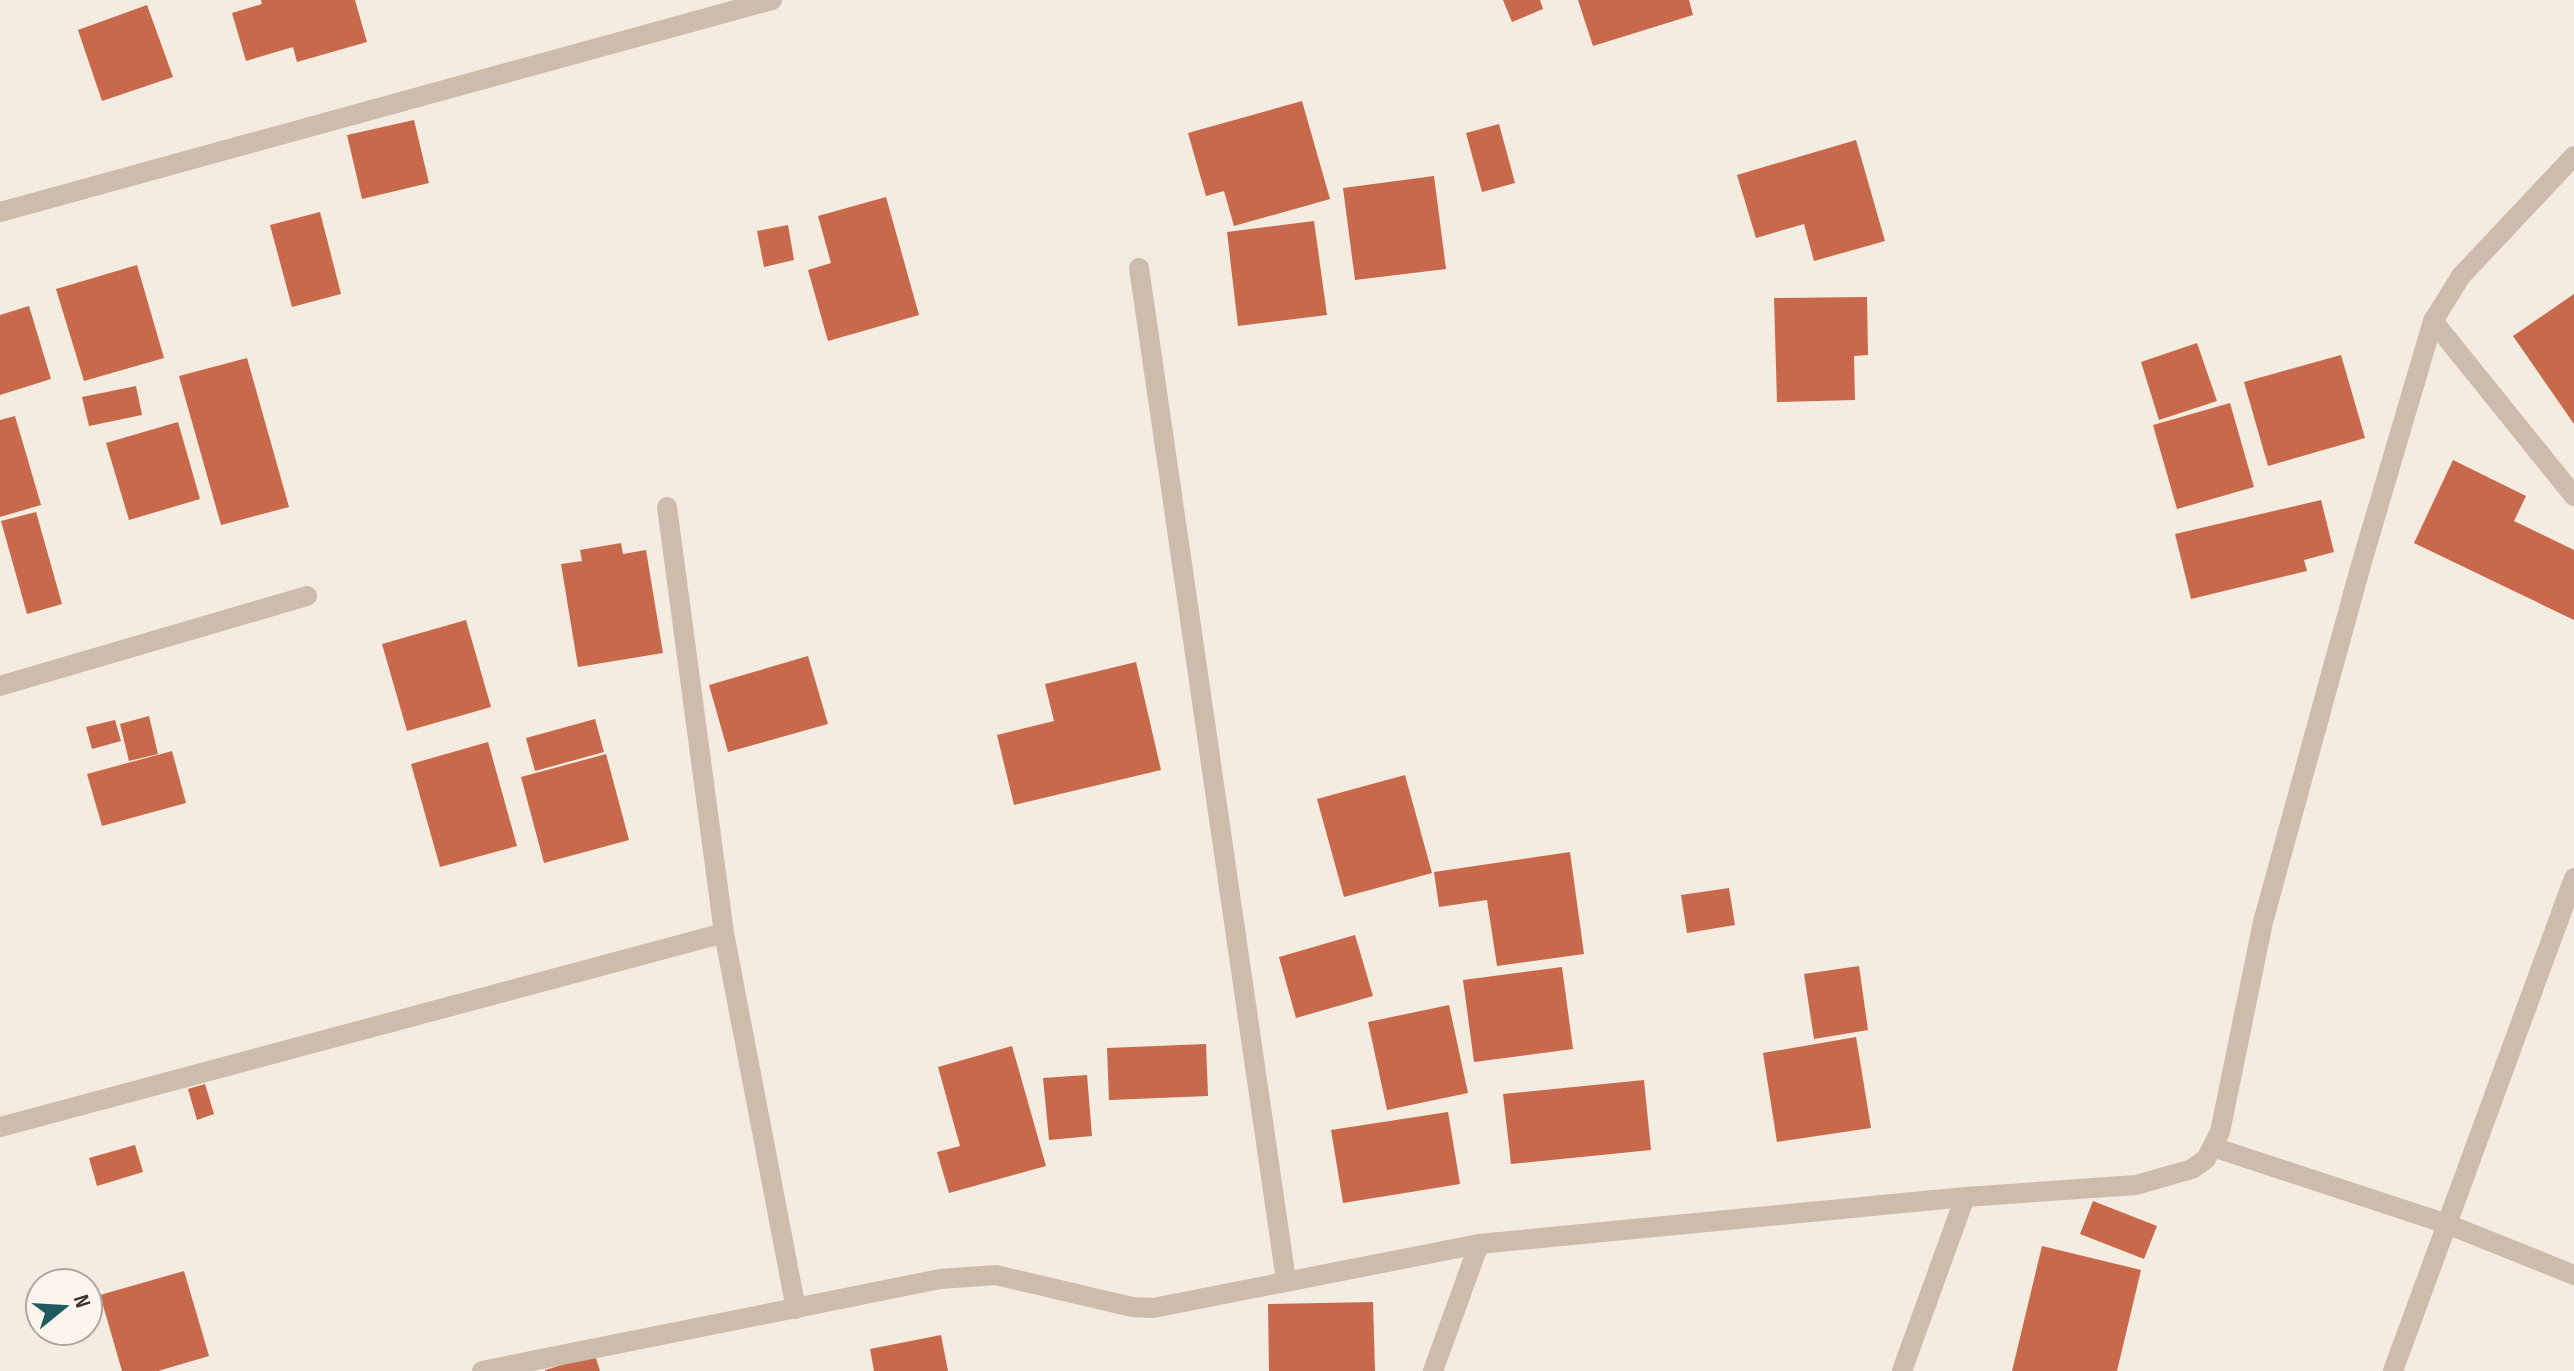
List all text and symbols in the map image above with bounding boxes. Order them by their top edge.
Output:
north arrow [24,1267,104,1347]
text: N [67,1292,96,1311]

